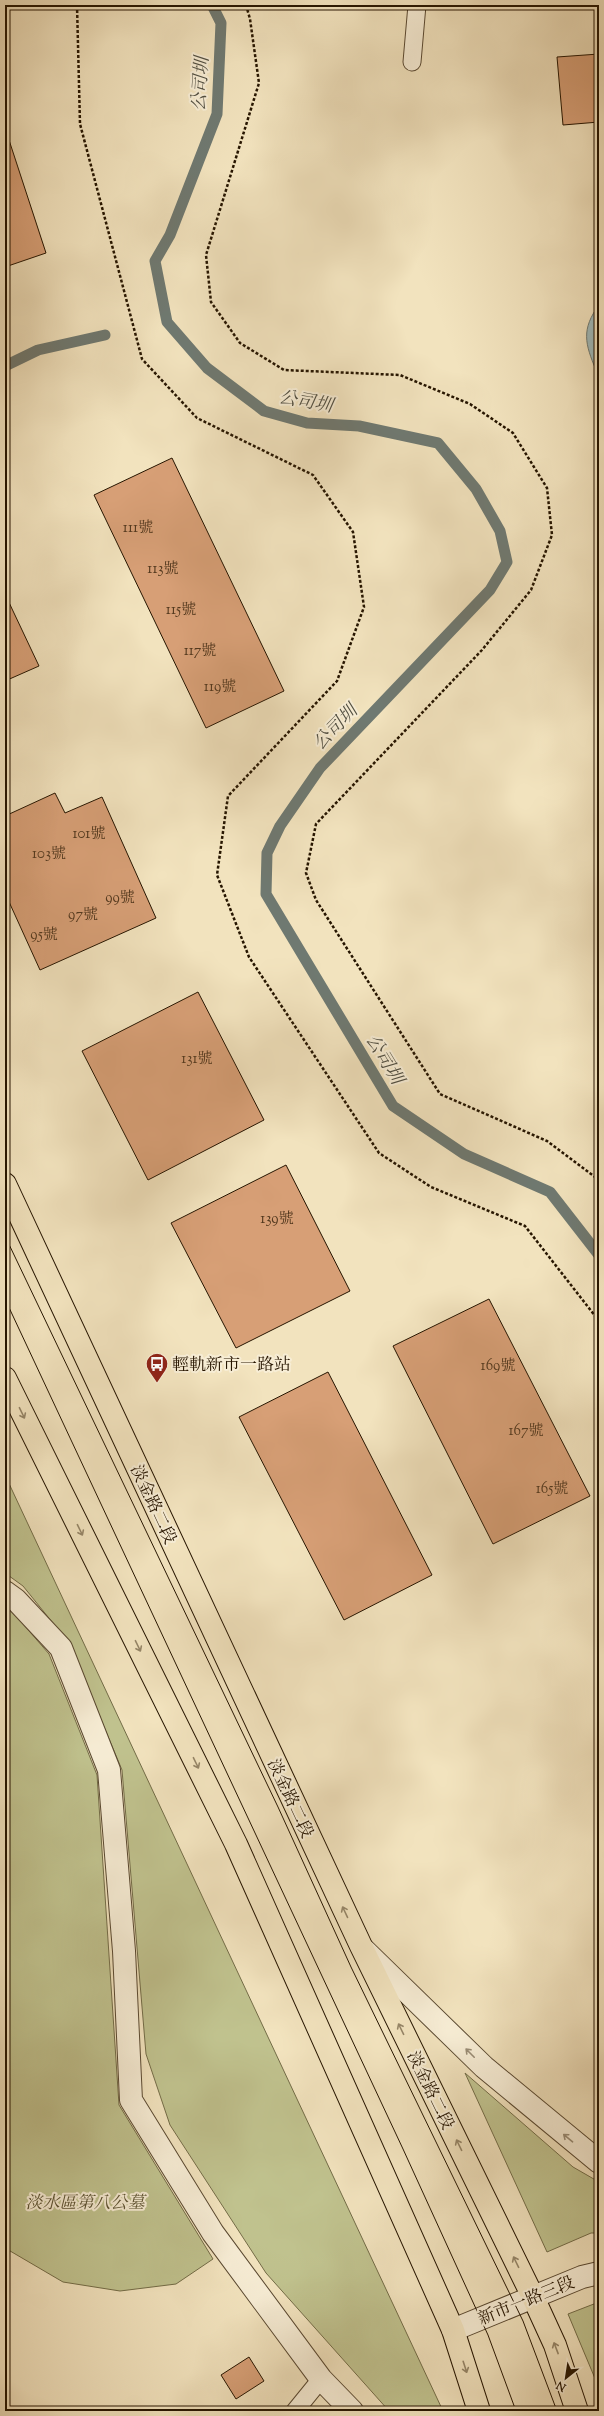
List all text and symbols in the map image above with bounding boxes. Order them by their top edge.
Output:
water label: 公司圳 [187,53,217,112]
water label: 公司圳 [277,385,337,421]
house number: 111號 [123,518,153,539]
house number: 113號 [147,559,179,580]
house number: 115號 [166,600,196,621]
house number: 117號 [184,641,216,662]
house number: 119號 [204,677,236,698]
water label: 公司圳 [308,698,367,757]
house number: 101號 [73,824,105,845]
house number: 103號 [32,844,66,865]
house number: 99號 [105,888,135,909]
house number: 97號 [68,905,98,926]
house number: 95號 [30,925,58,946]
water label: 公司圳 [358,1030,410,1092]
house number: 131號 [181,1049,213,1070]
house number: 139號 [260,1209,294,1230]
bus stop icon: 輕軌新市一路站 [144,1351,170,1384]
place label: 輕軌新市一路站 [172,1354,291,1378]
house number: 169號 [481,1356,515,1377]
one-way arrow [19,1407,26,1419]
house number: 167號 [508,1421,544,1442]
street label: 淡金路二段 [123,1461,181,1548]
house number: 165號 [536,1479,568,1500]
one-way arrow [77,1524,84,1536]
one-way arrow [135,1640,142,1652]
street label: 淡金路二段 [260,1755,318,1842]
one-way arrow [193,1756,200,1768]
one-way arrow [341,1906,348,1918]
one-way arrow [397,2023,404,2035]
street label: 淡金路二段 [400,2047,459,2134]
one-way arrow [465,2049,475,2058]
one-way arrow [563,2133,574,2142]
one-way arrow [454,2140,462,2152]
park label: 淡水區第八公墓 [26,2192,147,2216]
one-way arrow [512,2256,519,2268]
street label: 新市一路三段 [475,2272,579,2332]
one-way arrow [551,2342,559,2354]
north arrow [546,2358,586,2398]
one-way arrow [462,2360,469,2373]
text: N [554,2377,570,2395]

